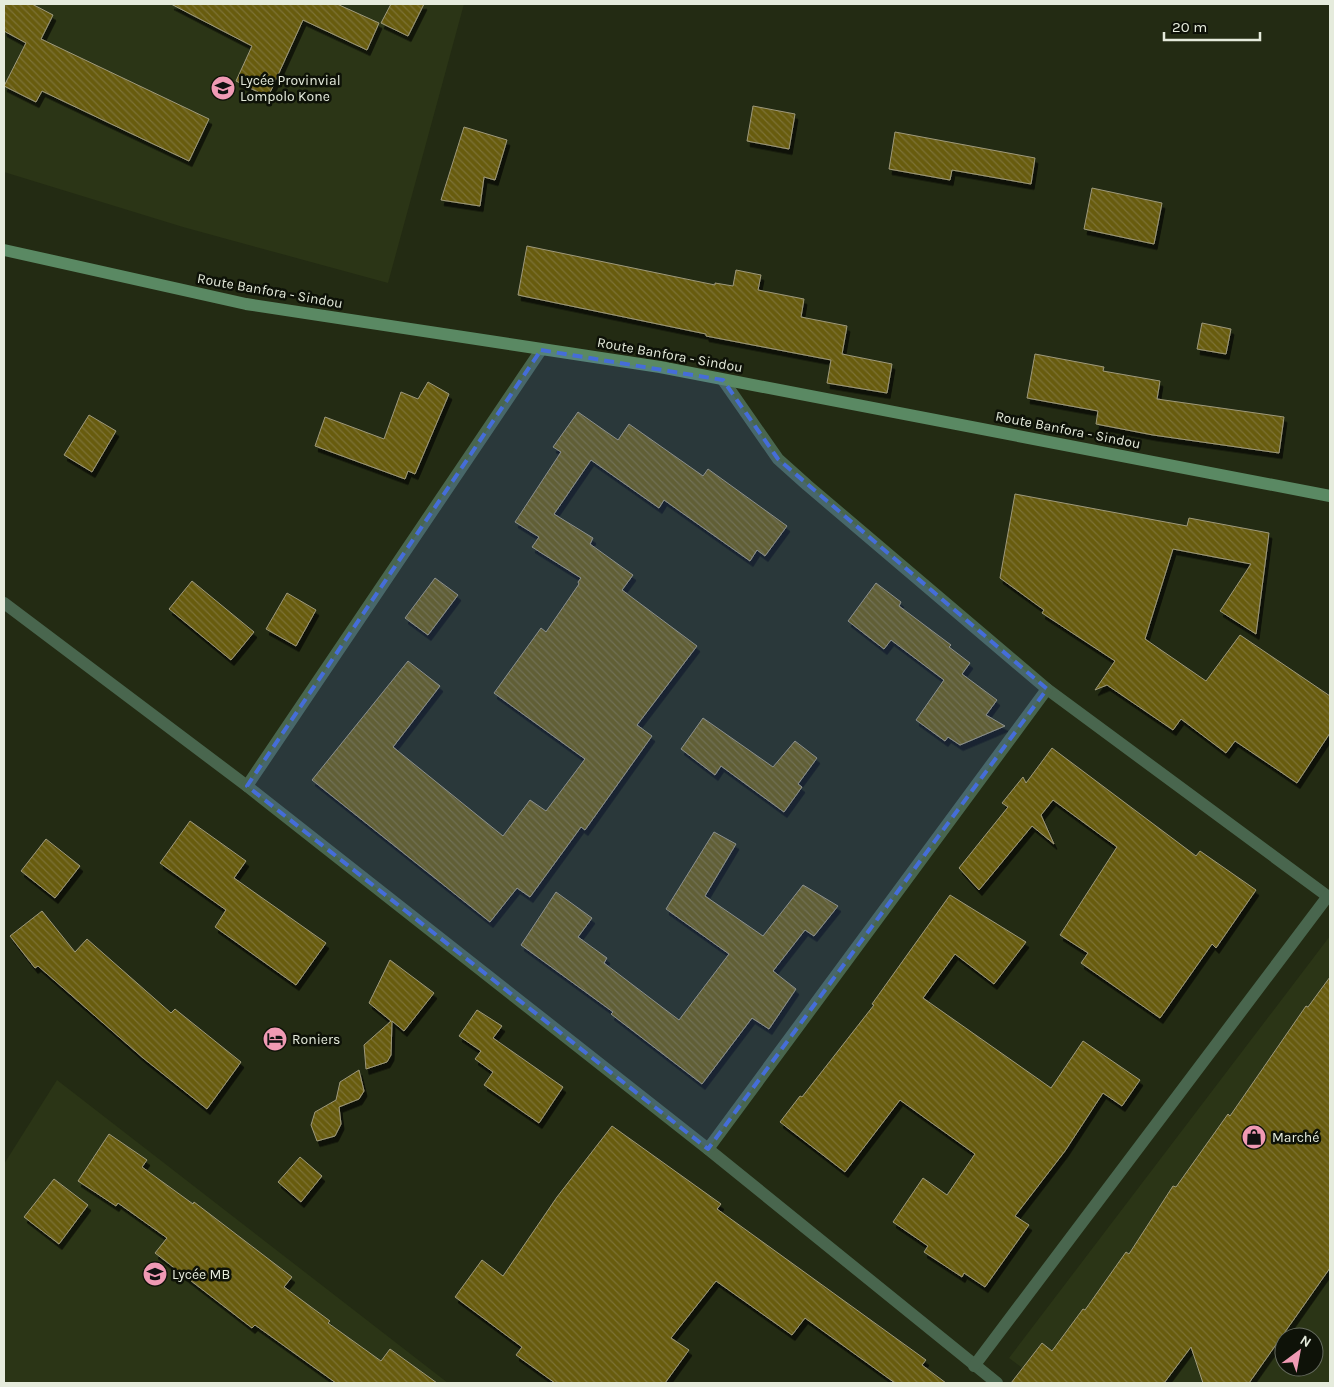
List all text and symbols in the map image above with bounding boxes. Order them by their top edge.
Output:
scale bar [1164,10,1260,42]
text: 20 m [1172,18,1207,36]
place label: Lycée Provinvial Lompolo Kone [240,72,341,105]
school or university icon: Lycée Provinvial Lompolo Kone [210,75,236,101]
street label: Route Banfora - Sindou [196,270,344,312]
street label: Route Banfora - Sindou [596,334,744,376]
street label: Route Banfora - Sindou [994,408,1142,452]
hotel icon: Roniers [262,1026,288,1052]
place label: Roniers [292,1031,340,1048]
shop icon: Marché [1241,1124,1267,1150]
place label: Marché [1272,1129,1320,1146]
school or university icon: Lycée MB [142,1261,168,1287]
place label: Lycée MB [172,1266,230,1283]
north arrow [1274,1327,1324,1377]
text: N [1297,1332,1314,1351]

